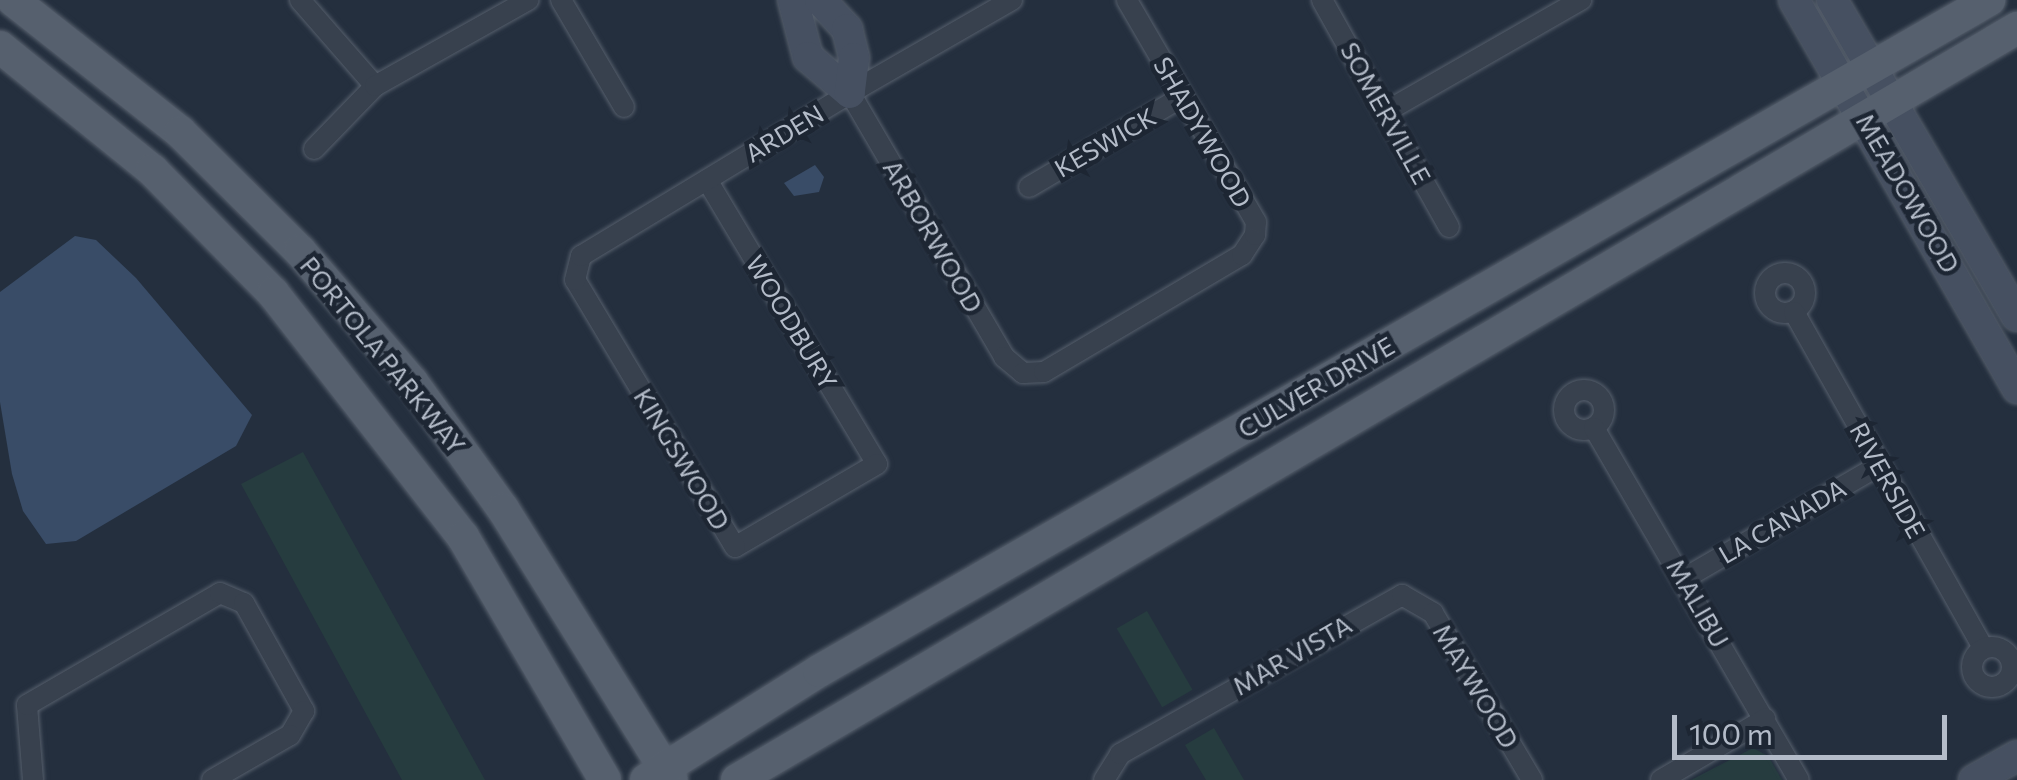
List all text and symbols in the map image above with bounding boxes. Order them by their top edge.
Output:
street label: SOMERVILLE [1335,37,1437,189]
street label: SHADYWOOD [1148,51,1258,213]
street label: ARDEN [739,98,829,168]
street label: KESWICK [1049,101,1161,183]
street label: MEADOWOOD [1850,108,1966,278]
street label: ARBORWOOD [877,154,989,318]
street label: WOODBURY [740,250,844,394]
street label: PORTOLA PARKWAY [294,251,472,459]
street label: CULVER DRIVE [1233,330,1399,444]
street label: KINGSWOOD [628,383,736,535]
street label: RIVERSIDE [1844,417,1932,543]
street label: LA CANADA [1713,473,1851,569]
street label: MALIBU [1661,554,1735,652]
street label: MAR VISTA [1227,609,1357,701]
street label: MAYWOOD [1427,618,1525,754]
scale bar [1677,695,1952,757]
text: 100 m [1689,714,1773,751]

